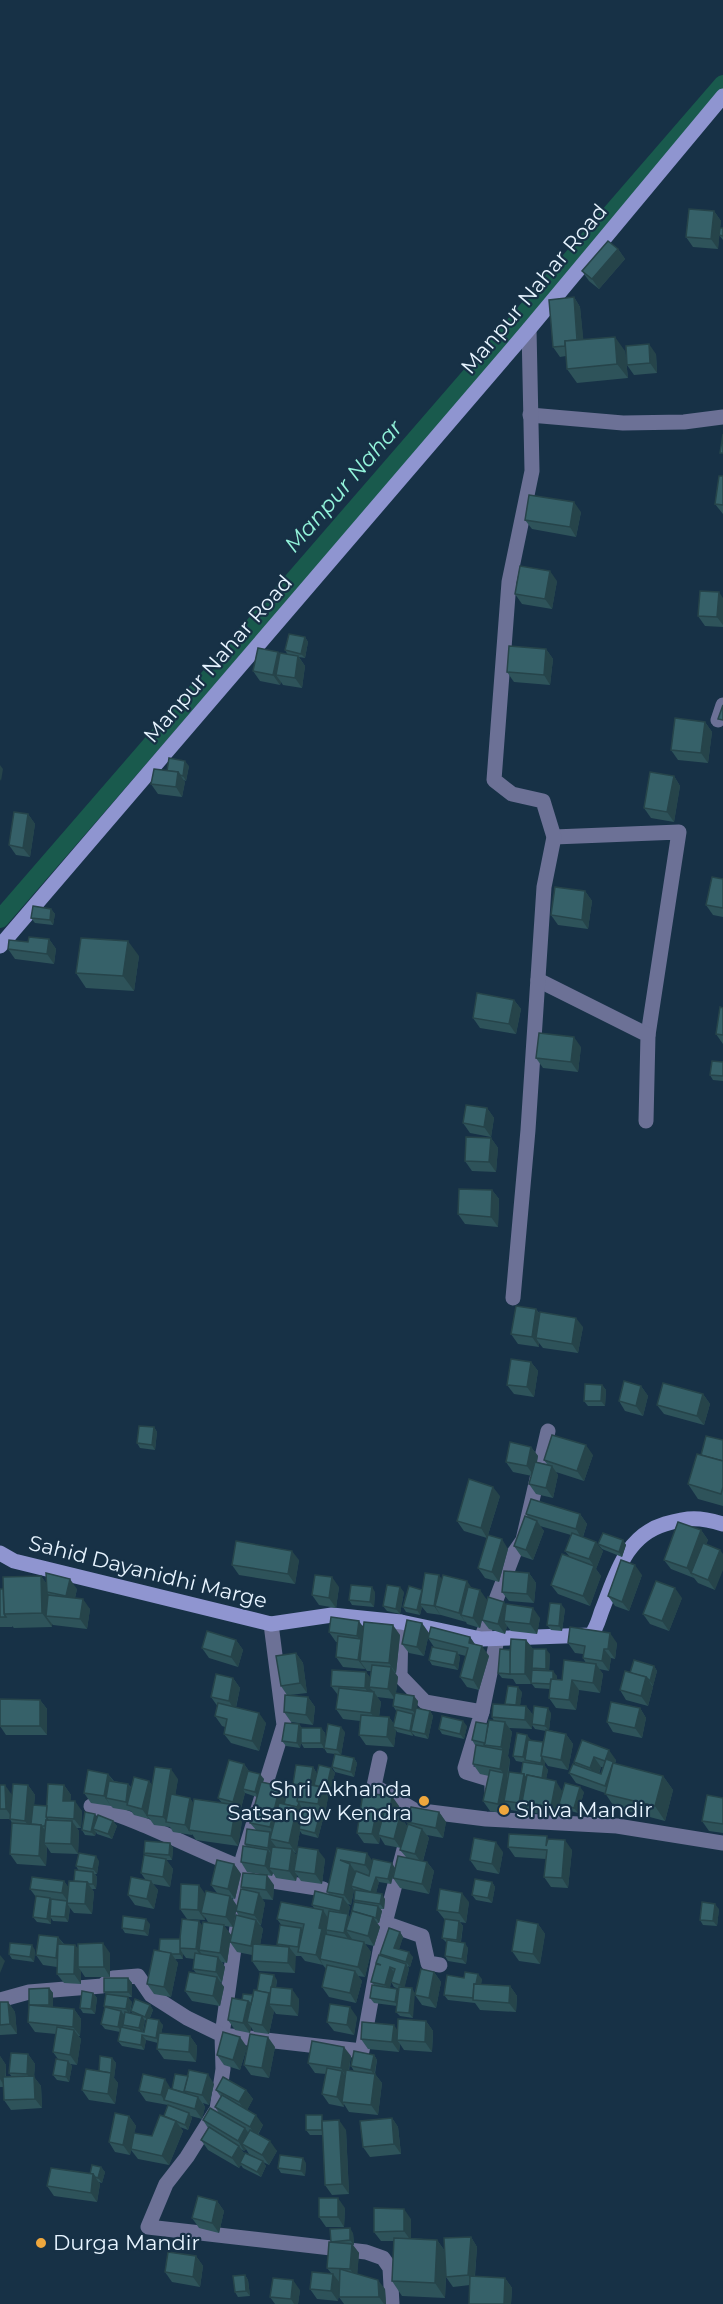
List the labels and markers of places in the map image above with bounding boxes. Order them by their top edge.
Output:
place label: Shri Akhanda Satsangw Kendra [227,1776,412,1825]
marker: Shri Akhanda Satsangw Kendra [417,1794,431,1808]
place label: Shiva Mandir [516,1797,653,1822]
marker: Shiva Mandir [497,1803,511,1817]
place label: Durga Mandir [53,2230,200,2255]
marker: Durga Mandir [34,2236,48,2250]

